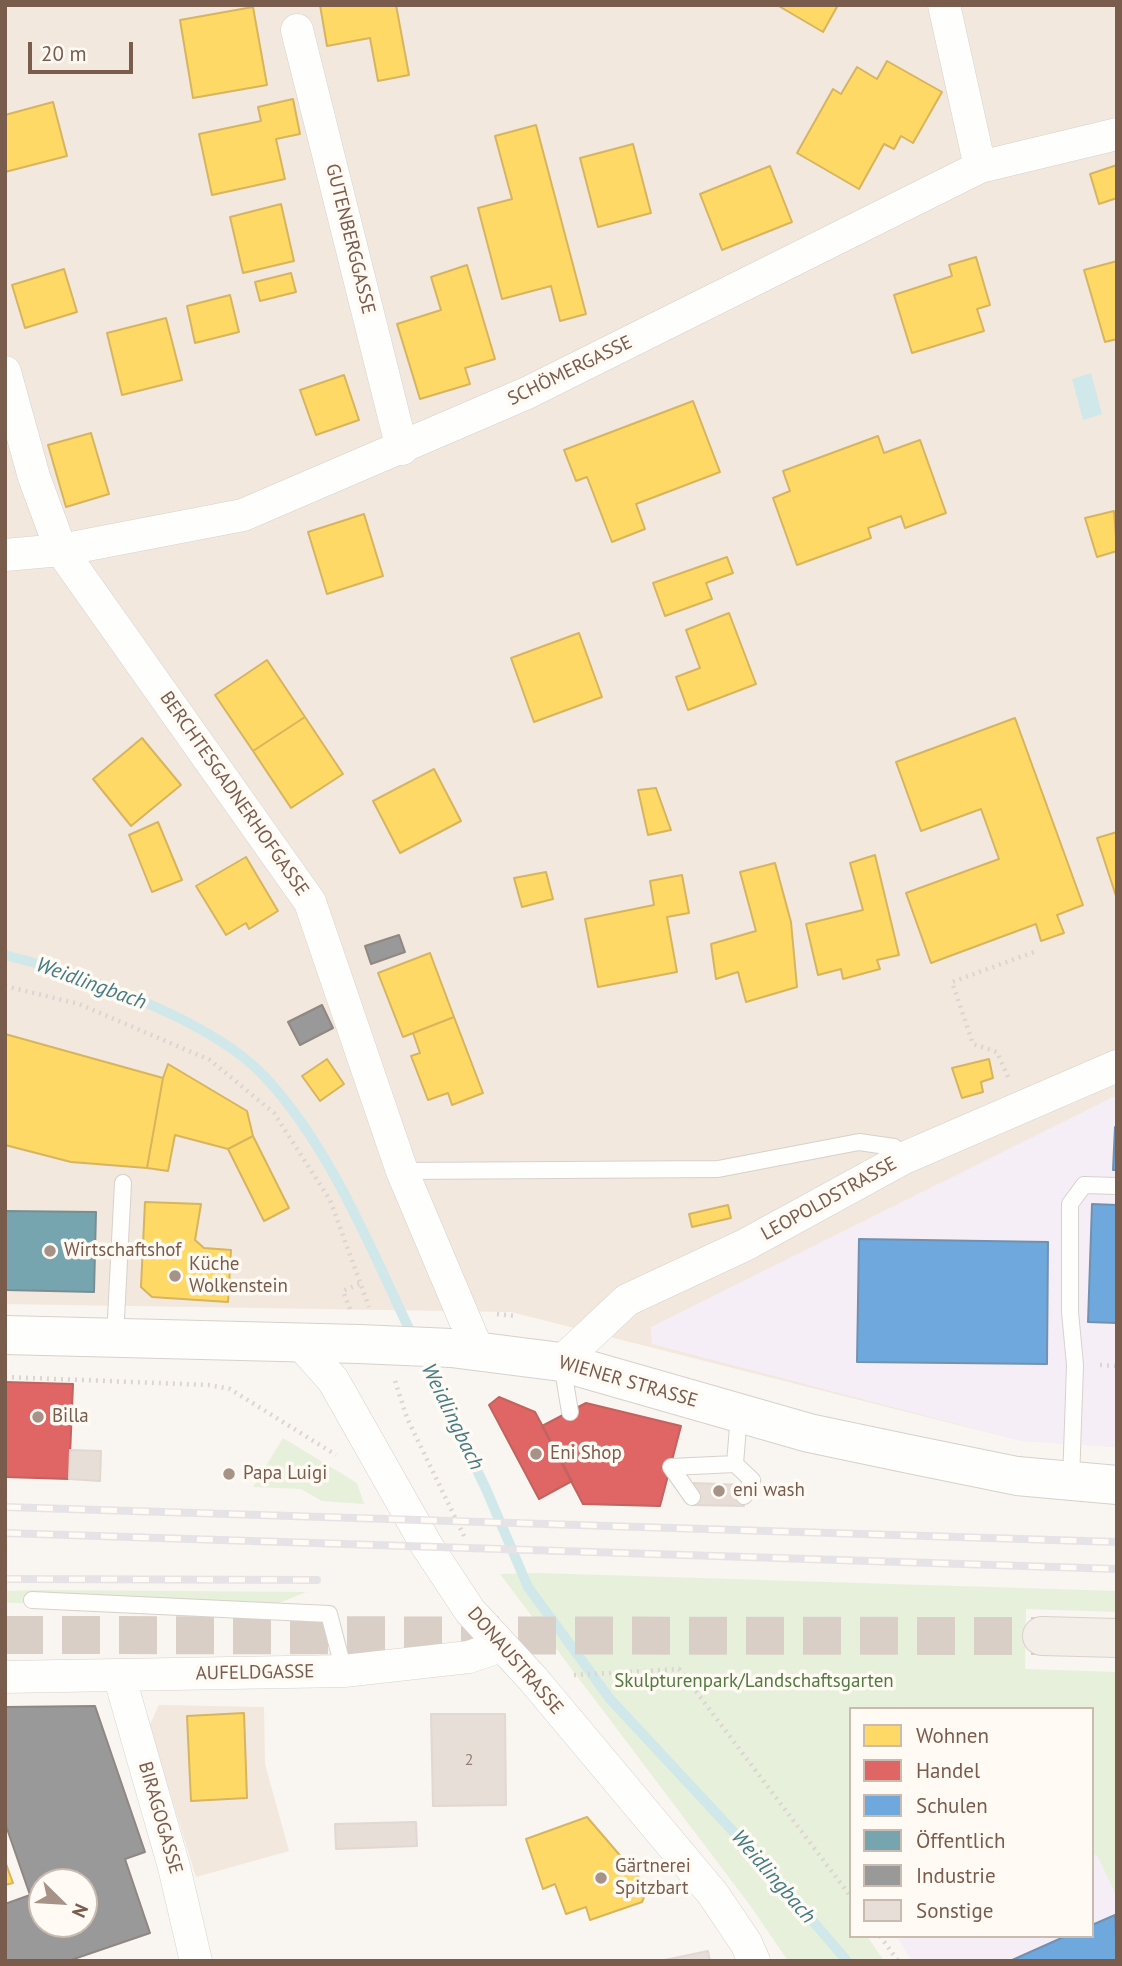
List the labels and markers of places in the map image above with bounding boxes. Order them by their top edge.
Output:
place label: Wirtschaftshof [64,1240,181,1262]
marker: Wirtschaftshof [42,1243,58,1259]
place label: Küche Wolkenstein [189,1254,288,1298]
marker: Küche Wolkenstein [167,1268,183,1284]
place label: Billa [52,1406,89,1428]
marker: Billa [30,1409,46,1425]
place label: Eni Shop [550,1443,622,1465]
marker: Eni Shop [528,1446,544,1462]
place label: Papa Luigi [243,1463,327,1485]
marker: Papa Luigi [221,1466,237,1482]
place label: eni wash [733,1480,805,1502]
marker: eni wash [711,1483,727,1499]
place label: Gärtnerei Spitzbart [615,1856,691,1900]
marker: Gärtnerei Spitzbart [593,1870,609,1886]

